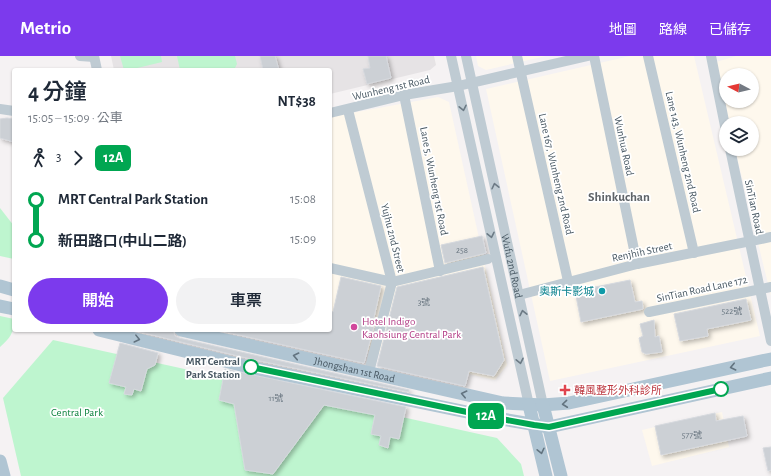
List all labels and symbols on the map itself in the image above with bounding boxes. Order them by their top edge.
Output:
north arrow [719,68,759,108]
street label: Wunheng 1st Road [351,74,431,102]
street label: Lane 143, Wunheng 2nd Road [664,90,702,214]
one-way arrow [458,105,466,111]
street label: Lane 167, Wunheng 2nd Road [537,112,575,236]
street label: Wunhua Road [612,115,636,177]
street label: Lane 5, Wunheng 1st Road [418,126,450,236]
street label: SinTian Road [743,179,765,235]
one-way arrow [492,182,500,189]
district label: Shinkuchan [588,191,650,204]
street label: Yujhu 2nd Street [379,202,407,274]
one-way arrow [486,231,494,238]
street label: Wufu 2nd Road [500,233,525,300]
street label: Renjhih Street [611,240,674,264]
house number: 258 [456,246,468,255]
street label: SinTian Road Lane 172 [656,274,748,304]
place label: 奧斯卡影城 [539,285,594,297]
marker: 奧斯卡影城 [597,286,607,296]
house number: 3號 [418,297,430,307]
house number: 522號 [722,306,742,316]
one-way arrow [520,309,528,316]
place label: Hotel Indigo Kaohsiung Central Park [362,316,461,340]
marker: Hotel Indigo Kaohsiung Central Park [349,322,359,332]
one-way arrow [133,335,140,343]
one-way arrow [293,353,299,361]
street label: Jhongshan 1st Road [313,355,397,384]
place label: MRT Central Park Station [186,356,240,380]
one-way arrow [515,358,524,364]
marker: MRT Central Park Station [243,359,259,375]
one-way arrow [730,363,736,371]
unlabelled marker [713,381,729,397]
marker: 韓風整形外科診所 [559,384,571,396]
place label: 韓風整形外科診所 [574,384,662,396]
one-way arrow [460,390,467,398]
house number: 11號 [268,393,284,403]
one-way arrow [562,399,568,408]
line badge: 12A [463,403,509,429]
park label: Central Park [51,407,103,418]
house number: 577號 [682,430,702,440]
one-way arrow [536,447,544,454]

